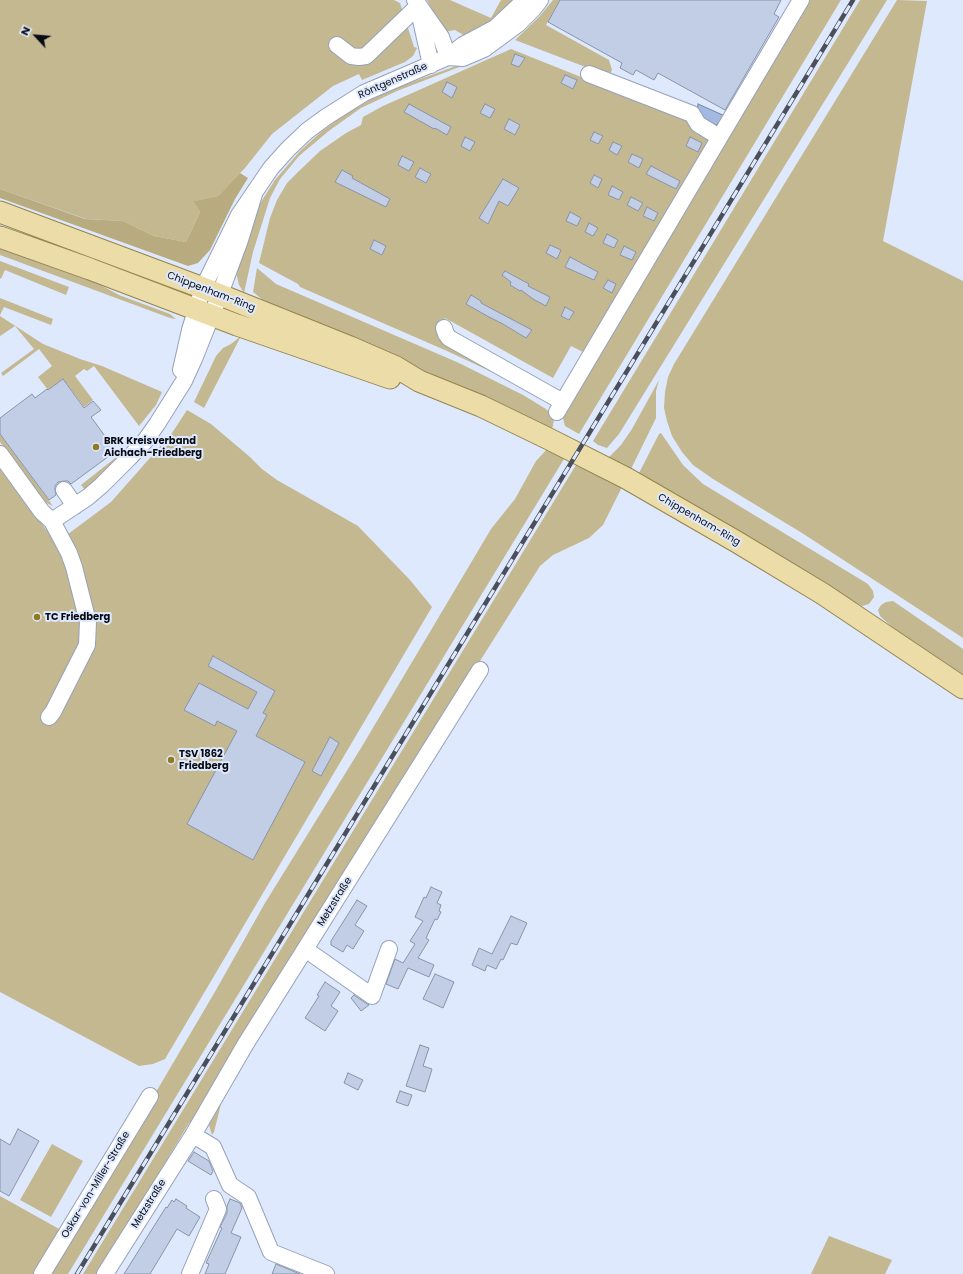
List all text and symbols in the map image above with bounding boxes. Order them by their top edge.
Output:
north arrow [16,16,56,56]
text: N [16,24,34,38]
street label: Röntgenstraße [357,60,429,102]
street label: Chippenham-Ring [165,270,257,314]
place label: BRK Kreisverband Aichach-Friedberg [104,435,202,458]
marker: BRK Kreisverband Aichach-Friedberg [91,442,101,452]
street label: Chippenham-Ring [656,491,742,549]
place label: TC Friedberg [45,611,110,623]
marker: TC Friedberg [32,612,42,622]
place label: TSV 1862 Friedberg [179,748,229,772]
marker: TSV 1862 Friedberg [166,755,176,765]
street label: Metzstraße [315,875,355,929]
street label: Oskar-von-Miller-Straße [59,1129,133,1241]
street label: Metzstraße [129,1177,169,1231]

